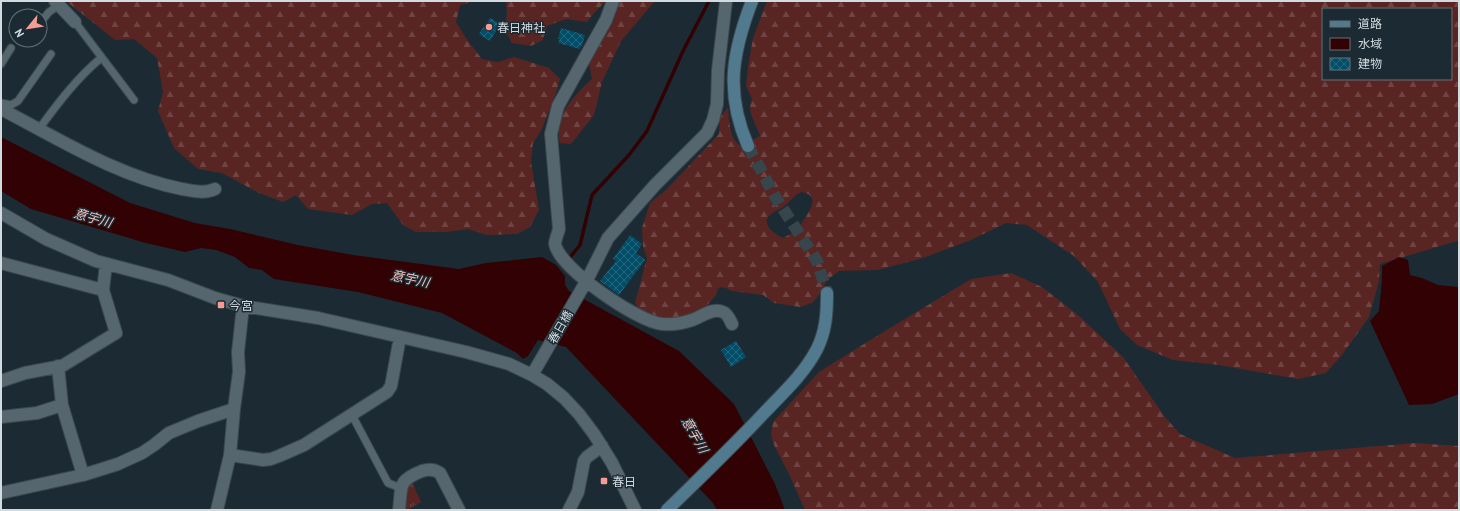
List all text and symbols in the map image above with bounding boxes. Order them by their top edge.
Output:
north arrow [8,8,48,48]
legend [1322,8,1452,80]
text: 道路 [1358,16,1382,31]
place label: 春日神社 [497,20,545,35]
marker: 春日神社 [484,22,494,32]
text: N [11,26,27,40]
text: 水域 [1358,36,1382,51]
text: 建物 [1358,56,1382,71]
water label: 意宇川 [72,204,116,232]
water label: 意宇川 [389,267,433,292]
place label: 今宮 [229,298,253,313]
marker: 今宮 [216,300,226,310]
street label: 春日橋 [545,308,575,346]
water label: 意宇川 [678,414,713,458]
place label: 春日 [612,474,636,489]
marker: 春日 [599,476,609,486]

